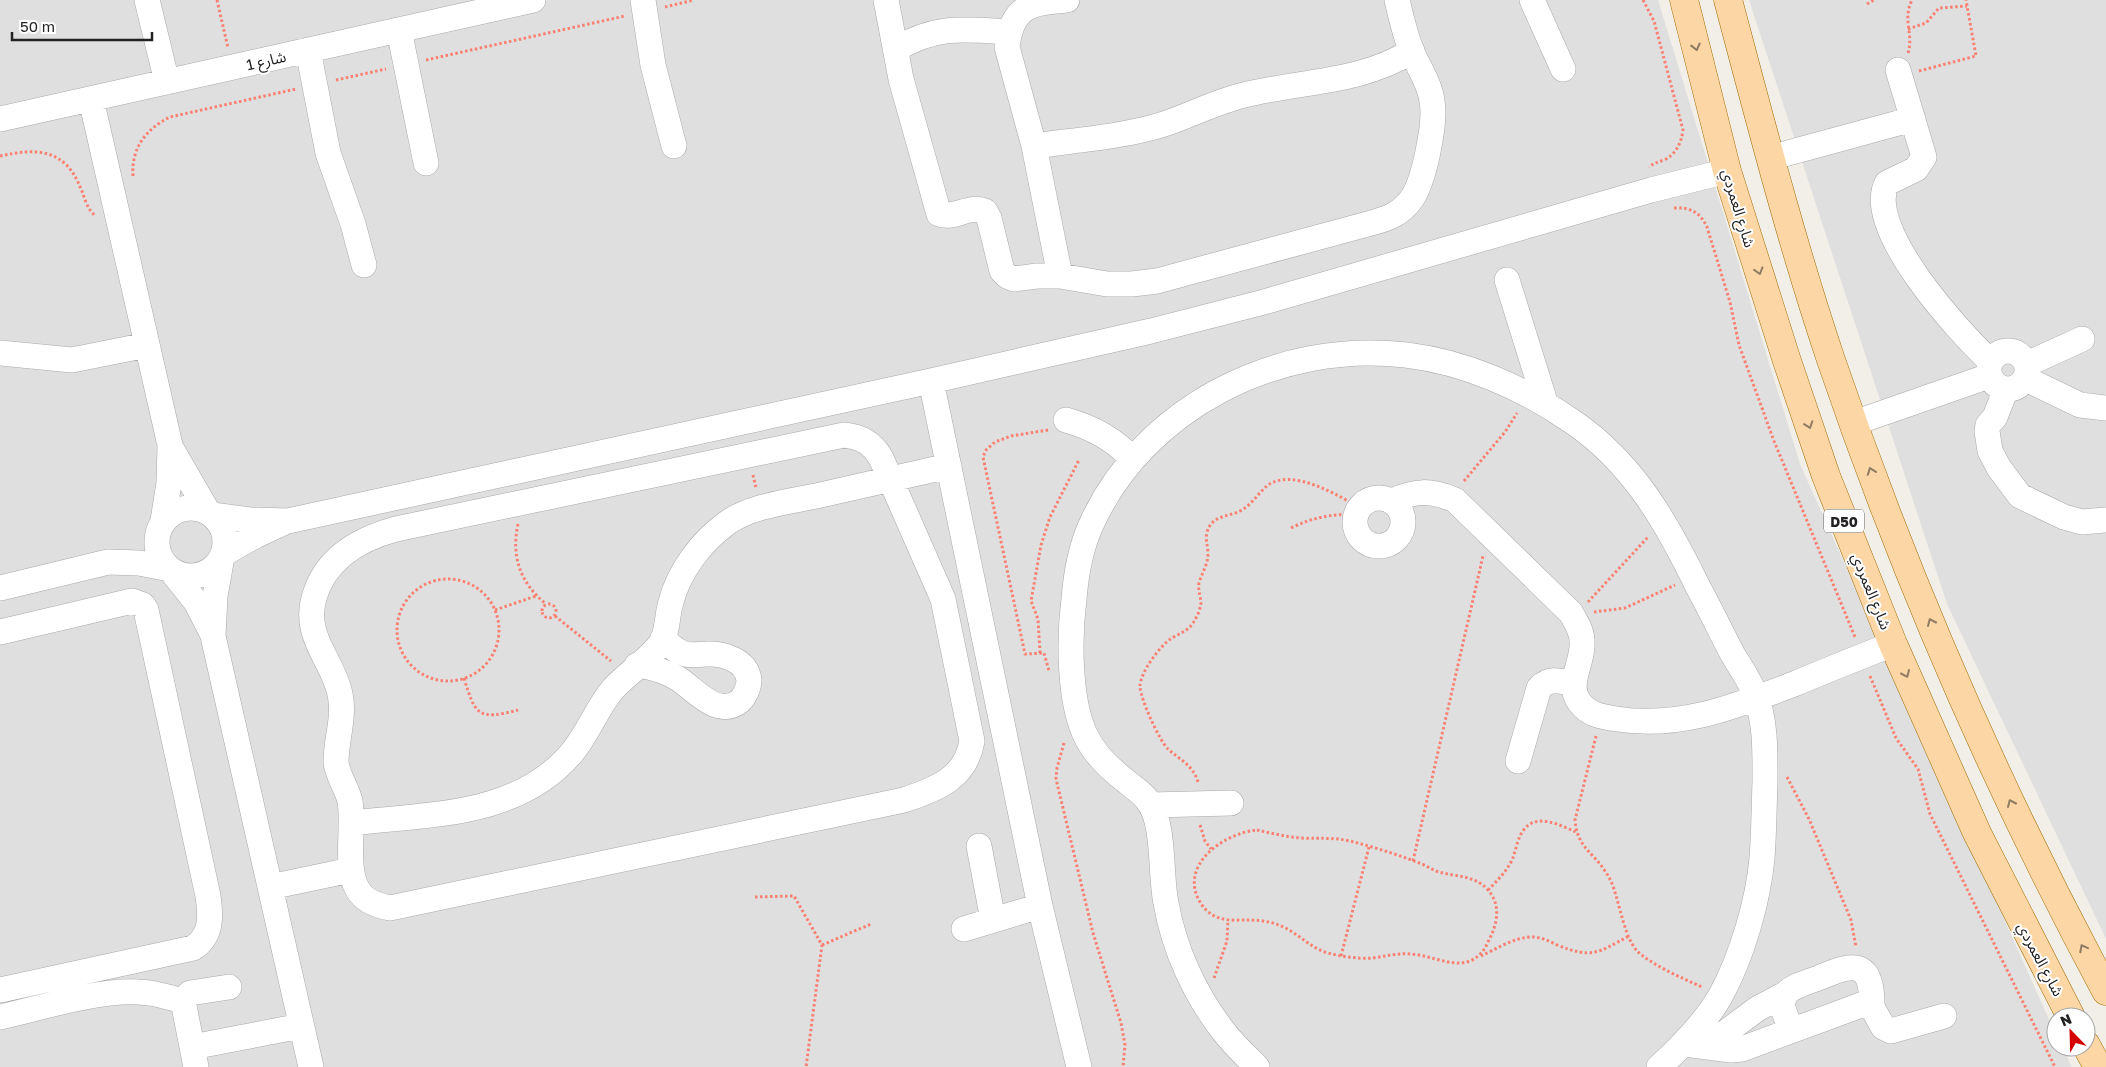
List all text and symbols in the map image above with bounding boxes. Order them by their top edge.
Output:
scale bar [12,10,152,42]
text: 50 m [20,17,55,35]
one-way arrow [1690,43,1700,51]
street label: شارع 1 [244,47,289,77]
street label: شارع العمردي [1715,167,1760,251]
one-way arrow [1753,266,1763,275]
one-way arrow [1803,421,1813,429]
one-way arrow [1867,467,1877,476]
road number: D50 [1824,510,1864,532]
street label: شارع العمردي [1845,550,1896,634]
one-way arrow [1927,618,1937,627]
one-way arrow [1900,669,1911,678]
one-way arrow [2007,799,2018,808]
street label: شارع العمردي [2011,919,2068,1001]
one-way arrow [2079,945,2089,954]
north arrow [2046,1007,2096,1057]
text: N [2058,1010,2074,1029]

